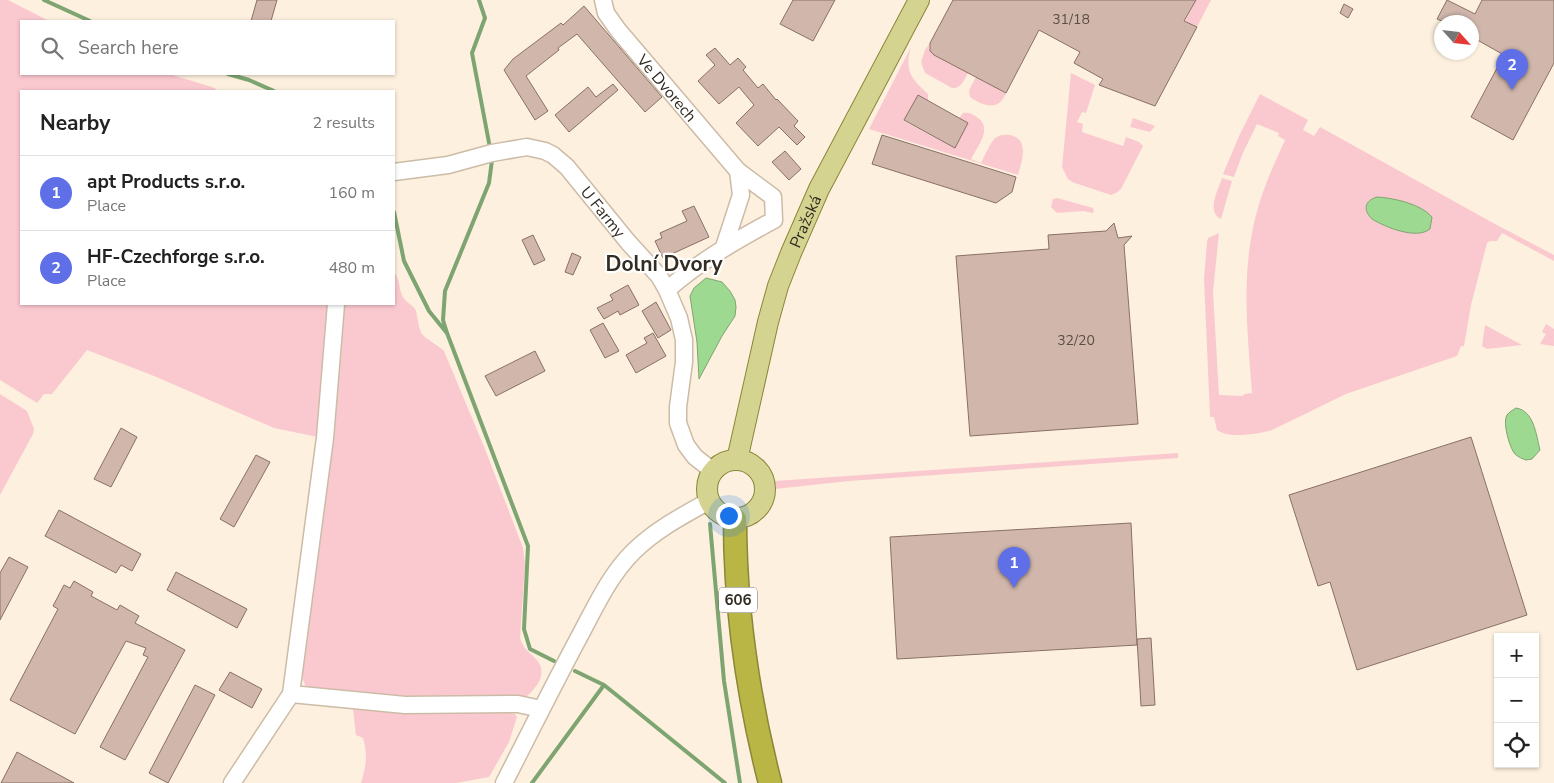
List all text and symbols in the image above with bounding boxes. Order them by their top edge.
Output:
house number: 31/18 [1052,10,1090,29]
north arrow [1434,15,1479,60]
search box [20,20,395,75]
icon: search [38,34,66,62]
text: Search here [78,35,179,61]
street label: Ve Dvorech [631,49,701,127]
pin: 2 [1496,49,1528,90]
text: Nearby [40,109,110,137]
text: 2 results [313,112,375,134]
text: apt Products s.r.o. [87,169,245,195]
text: 1 [51,182,61,204]
text: 160 m [328,182,375,204]
street label: U Farmy [575,182,631,243]
street label: Pražská [785,192,827,251]
text: Place [87,195,126,217]
text: HF-Czechforge s.r.o. [87,244,265,270]
district label: Dolní Dvory [606,250,723,278]
text: 2 [51,257,61,279]
text: 480 m [328,257,375,279]
text: Place [87,270,126,292]
house number: 32/20 [1057,331,1095,350]
your location [716,503,742,529]
pin: 1 [998,547,1030,588]
road number: 606 [719,588,757,612]
map controls [1494,633,1539,768]
button: + [1494,633,1539,678]
button: − [1494,678,1539,723]
button: locate [1494,723,1539,768]

